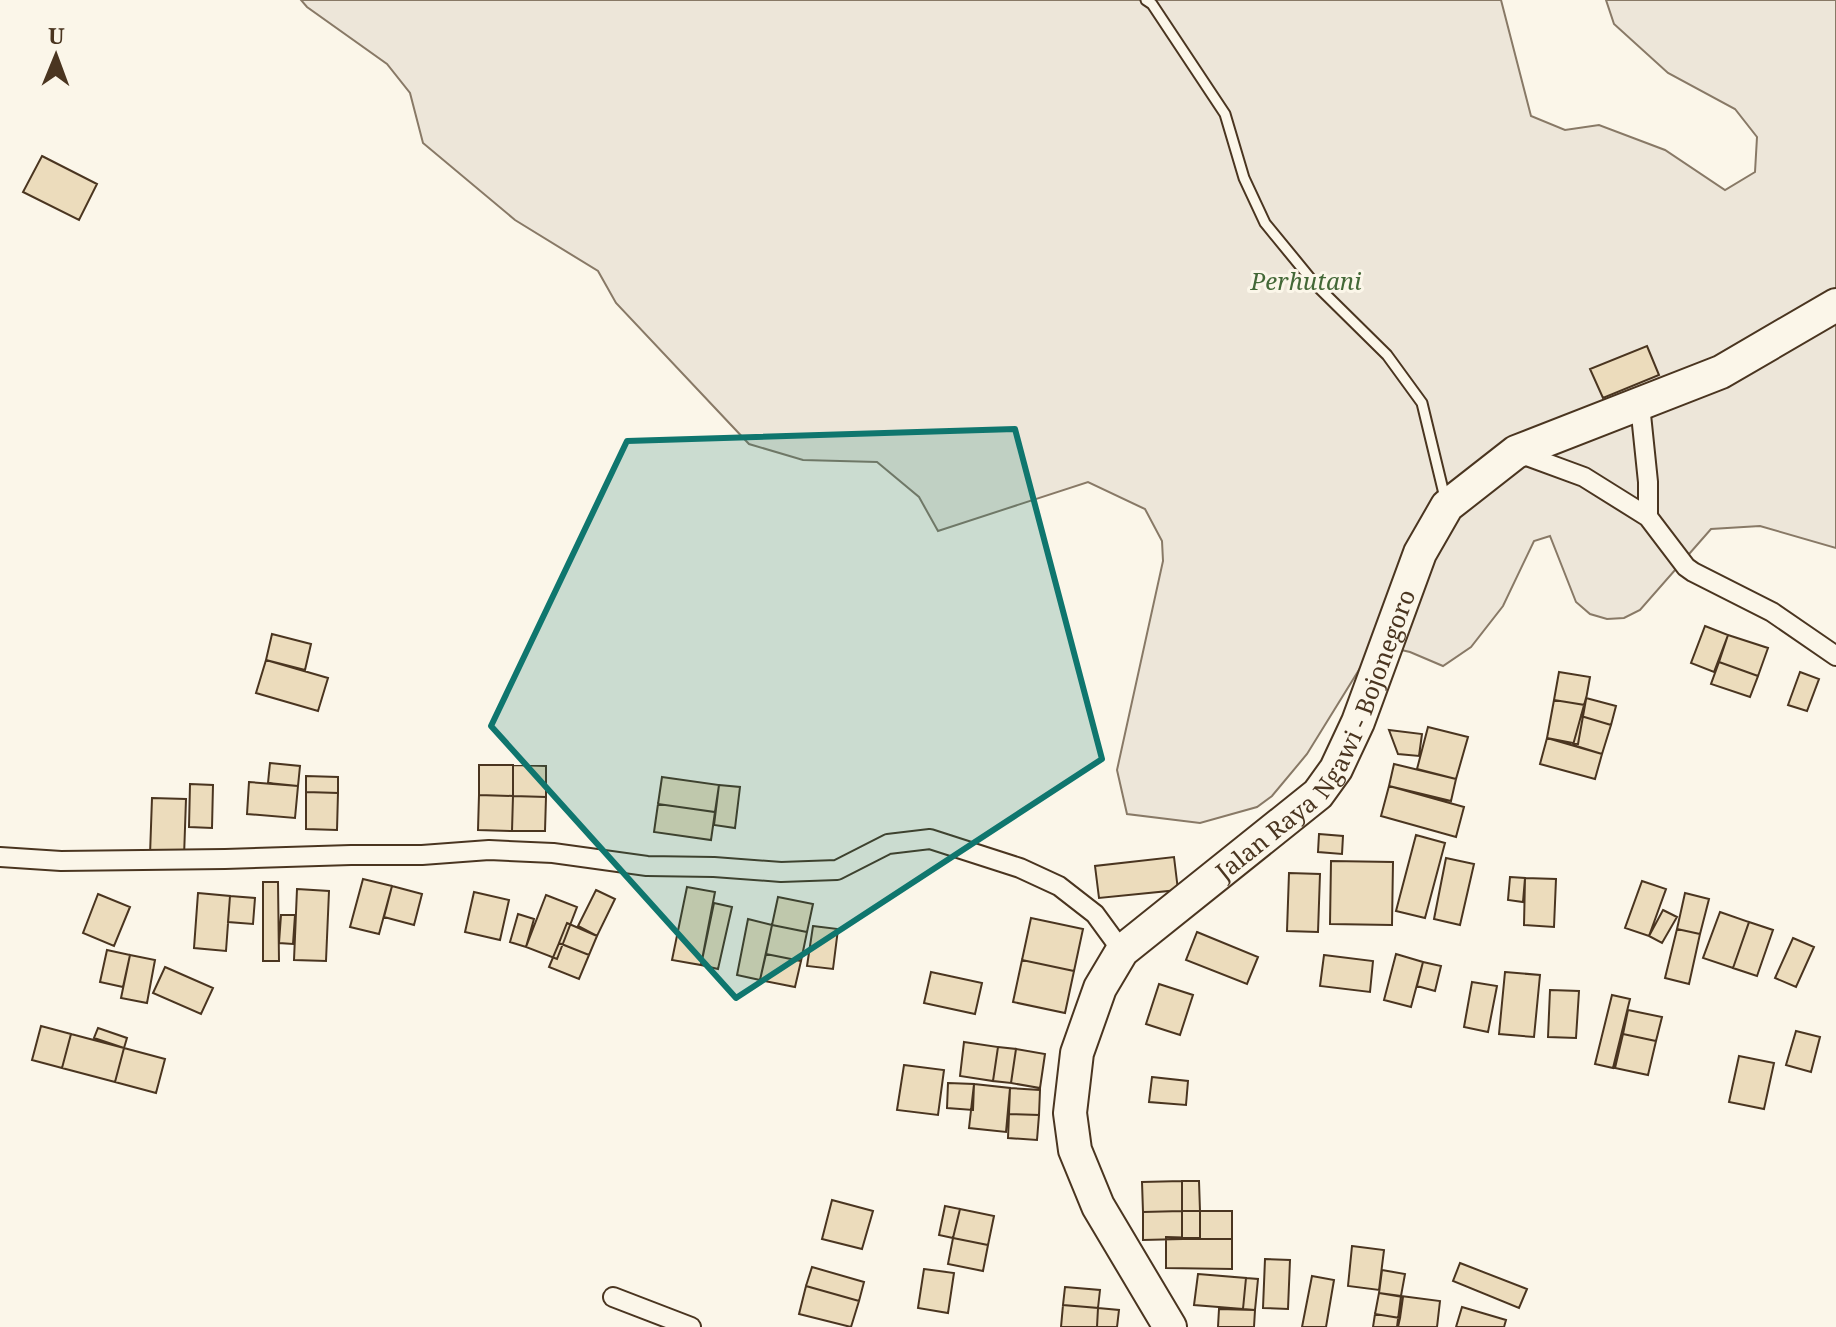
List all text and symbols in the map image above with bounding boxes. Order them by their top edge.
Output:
north arrow [16,16,96,96]
text: U [48,20,65,50]
park label: Perhutani [1249,264,1362,297]
street label: Jalan Raya Ngawi - Bojonegoro [1207,584,1422,887]

